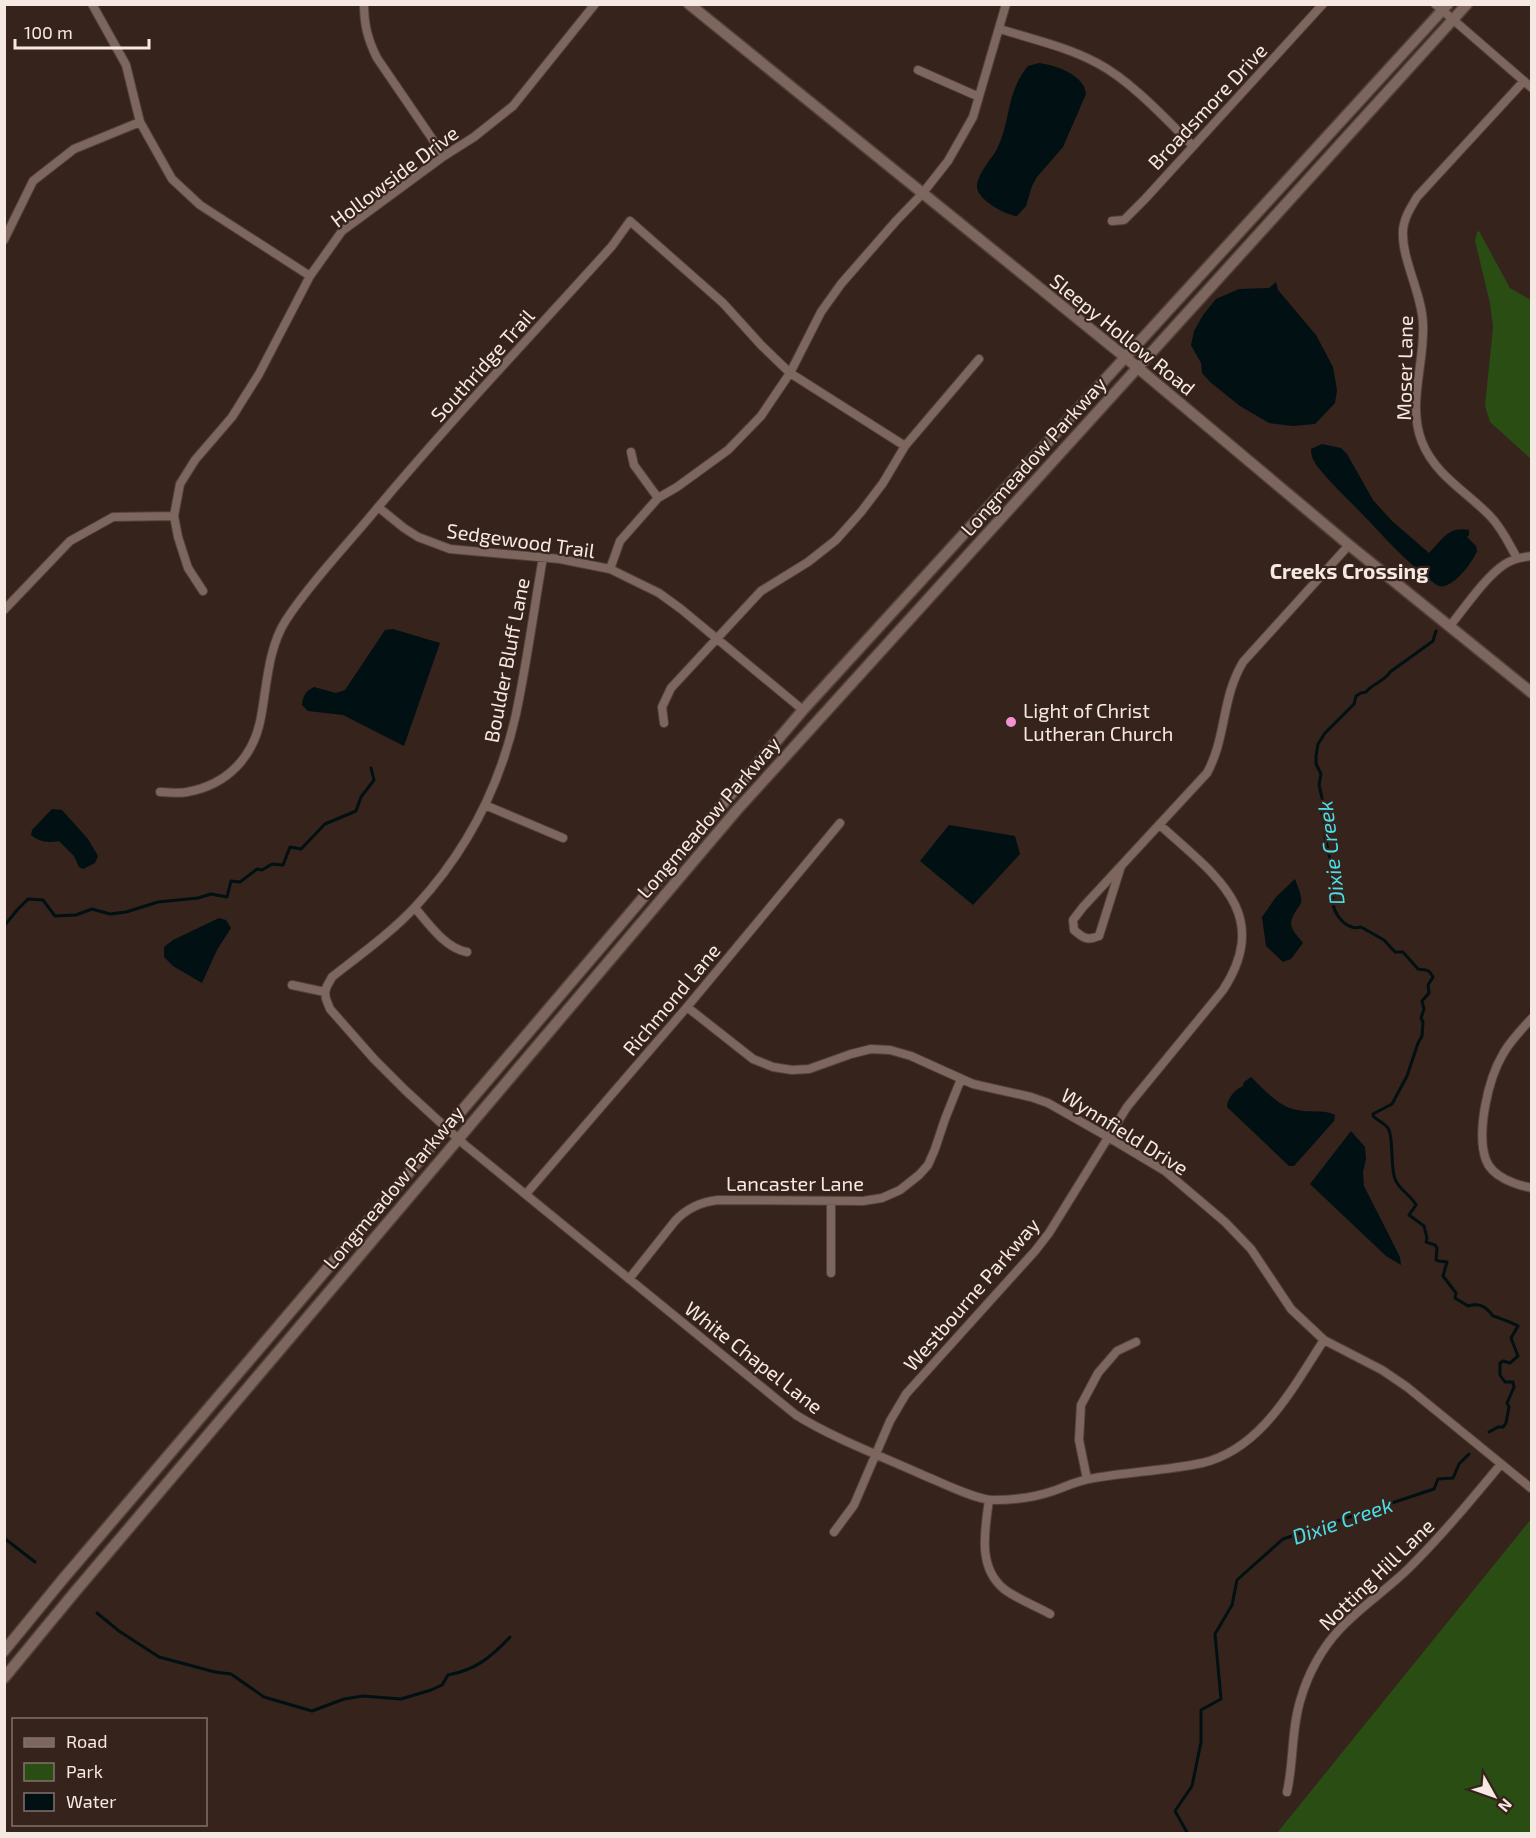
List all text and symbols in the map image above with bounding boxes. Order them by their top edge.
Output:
scale bar [15,12,148,50]
text: 100 m [24,21,73,43]
street label: Broadsmore Drive [1142,38,1272,174]
street label: Hollowside Drive [325,120,463,232]
street label: Sleepy Hollow Road [1046,268,1200,400]
street label: Southridge Trail [425,304,539,426]
street label: Moser Lane [1391,315,1417,421]
street label: Longmeadow Parkway [955,371,1111,541]
street label: Sedgewood Trail [445,518,597,562]
district label: Creeks Crossing [1270,558,1428,583]
street label: Boulder Bluff Lane [478,576,534,744]
place label: Light of Christ Lutheran Church [1023,698,1173,745]
marker: Light of Christ Lutheran Church [1004,715,1018,729]
street label: Longmeadow Parkway [631,731,785,903]
water label: Dixie Creek [1311,799,1349,907]
street label: Richmond Lane [617,938,725,1060]
street label: Wynnfield Drive [1057,1082,1193,1180]
street label: Longmeadow Parkway [318,1100,469,1274]
street label: Lancaster Lane [726,1171,864,1195]
street label: Westbourne Parkway [898,1212,1044,1375]
street label: White Chapel Lane [680,1296,828,1418]
water label: Dixie Creek [1288,1491,1396,1549]
street label: Notting Hill Lane [1313,1513,1439,1635]
legend [12,1718,207,1826]
text: Road [66,1730,107,1752]
text: Park [66,1760,103,1782]
north arrow [1464,1766,1524,1826]
text: Water [66,1790,116,1812]
text: N [1495,1795,1517,1816]

